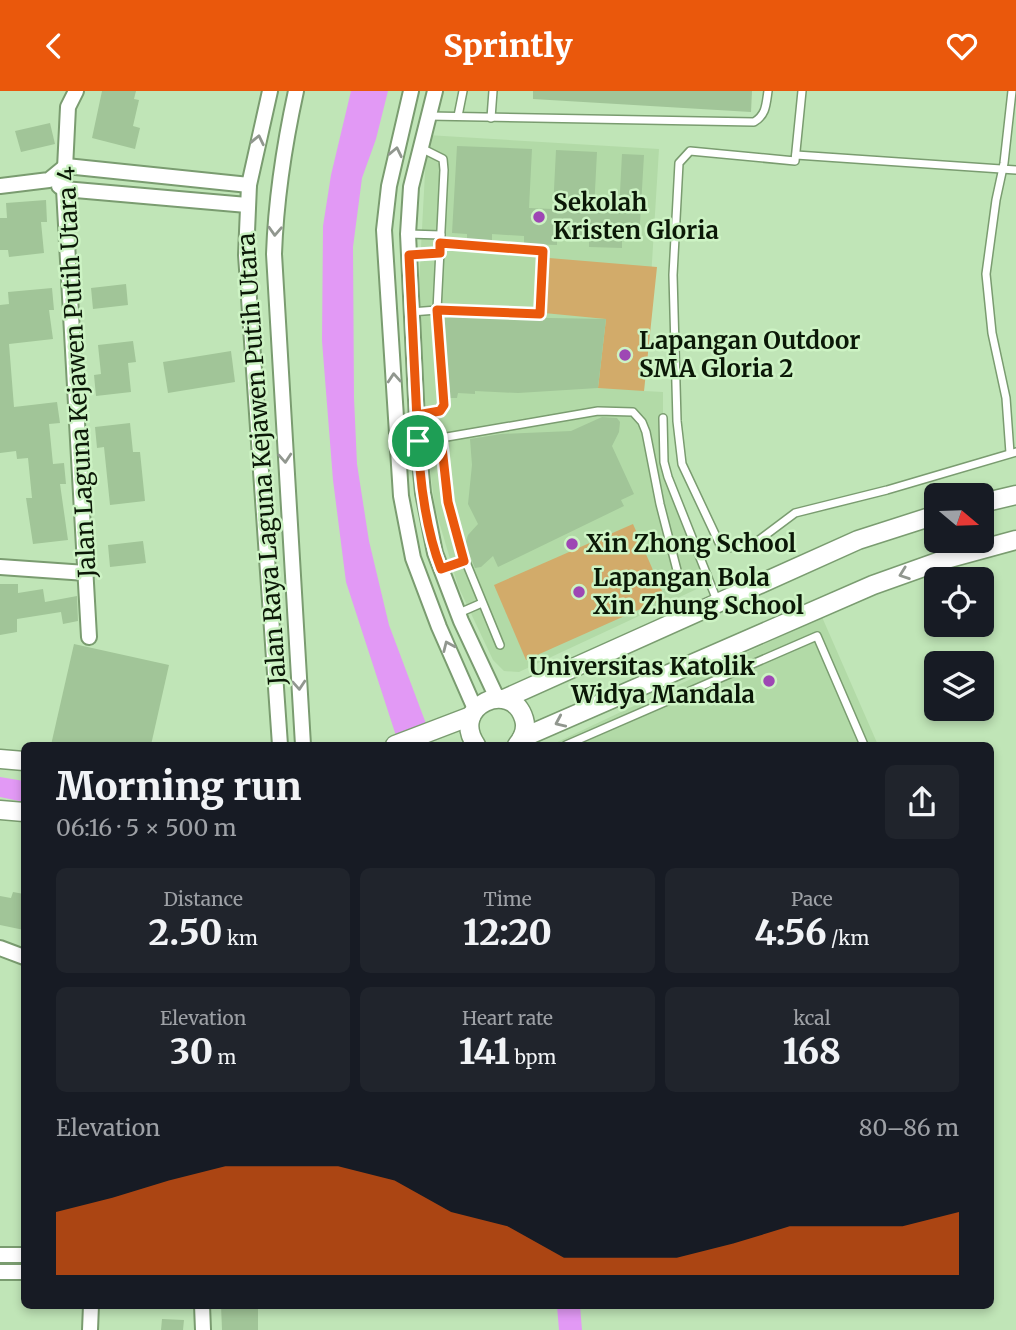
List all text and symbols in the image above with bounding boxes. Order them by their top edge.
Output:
text: Sprintly [443,26,573,66]
icon: back [35,27,73,65]
icon: heart [943,27,981,65]
one-way arrow [250,134,264,146]
one-way arrow [388,146,403,158]
street label: Jalan Laguna Kejawen Putih Utara 4 [50,165,103,580]
place label: Sekolah Kristen Gloria [553,187,719,246]
marker: Sekolah Kristen Gloria [531,209,547,225]
one-way arrow [267,226,282,237]
street label: Jalan Raya Laguna Kejawen Putih Utara [230,232,293,687]
place label: Lapangan Outdoor SMA Gloria 2 [639,325,860,384]
marker: Lapangan Outdoor SMA Gloria 2 [617,347,633,363]
one-way arrow [387,372,402,383]
pin [388,411,448,471]
icon: arrive [399,422,437,460]
one-way arrow [277,453,292,464]
north arrow [924,483,994,553]
map controls [924,483,994,721]
place label: Xin Zhong School [586,528,796,559]
marker: Xin Zhong School [564,536,580,552]
place label: Lapangan Bola Xin Zhung School [593,562,804,621]
one-way arrow [898,566,910,580]
button: locate [924,567,994,637]
marker: Lapangan Bola Xin Zhung School [571,584,587,600]
one-way arrow [442,641,456,654]
place label: Universitas Katolik Widya Mandala [529,651,755,710]
button: layers [924,651,994,721]
marker: Universitas Katolik Widya Mandala [761,673,777,689]
one-way arrow [292,680,307,691]
one-way arrow [555,713,567,727]
text: Morning run [56,763,302,810]
button: share [885,765,959,839]
text: 06:16 · 5 × 500 m [56,813,237,842]
text: Distance [163,887,243,911]
text: Time [483,887,532,911]
text: Pace [791,887,833,911]
text: 2.50 [148,911,222,955]
text: 12:20 [463,911,552,955]
text: 4:56 [754,911,827,955]
text: km [222,926,258,950]
text: /km [827,926,869,950]
text: Elevation [160,1006,246,1030]
text: Heart rate [462,1006,553,1030]
text: kcal [793,1006,831,1030]
text: 30 [170,1030,213,1074]
text: 141 [459,1030,510,1074]
text: 168 [783,1030,841,1074]
text: m [213,1045,236,1069]
text: bpm [510,1045,556,1069]
text: Elevation [56,1113,160,1142]
text: 80–86 m [859,1113,959,1142]

